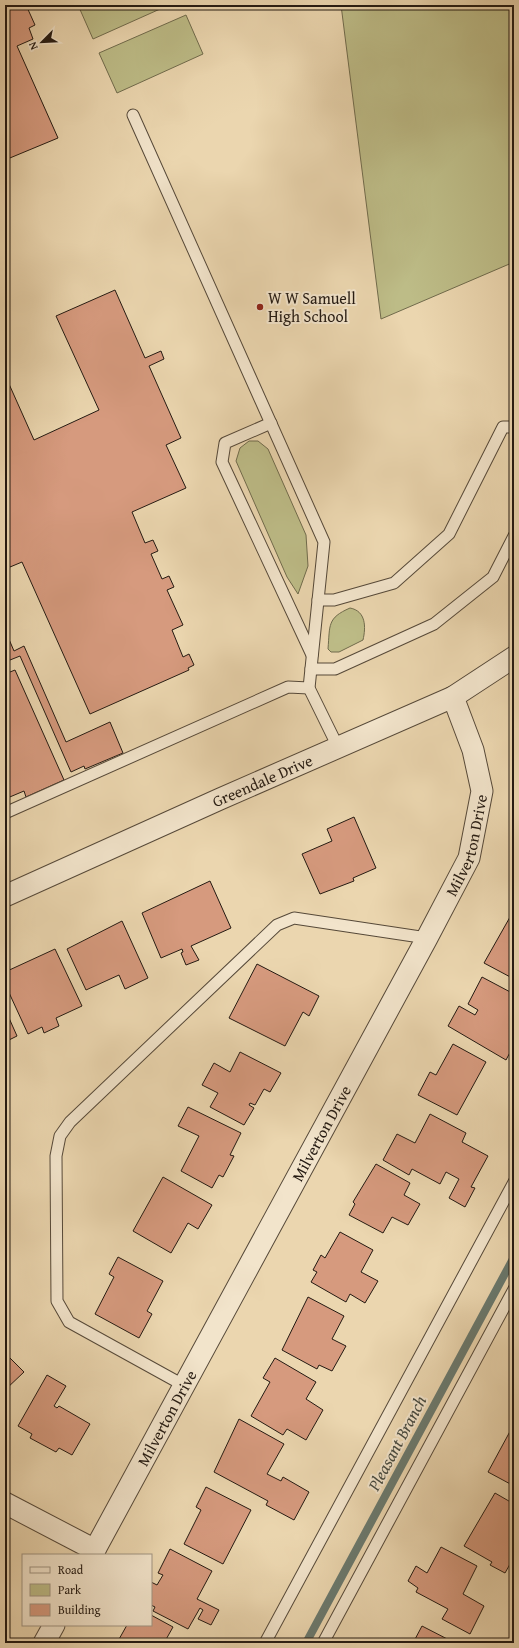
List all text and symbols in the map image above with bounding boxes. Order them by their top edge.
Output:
north arrow [22,22,62,62]
text: N [24,39,42,53]
place label: W W Samuell High School [268,286,356,328]
marker: W W Samuell High School [255,302,265,312]
street label: Greendale Drive [208,748,316,813]
street label: Milverton Drive [439,792,493,900]
street label: Milverton Drive [285,1081,357,1186]
street label: Milverton Drive [131,1366,202,1470]
water label: Pleasant Branch [361,1390,432,1496]
legend [22,1554,152,1626]
text: Road [58,1561,84,1578]
text: Park [58,1581,82,1598]
text: Building [58,1601,101,1618]

